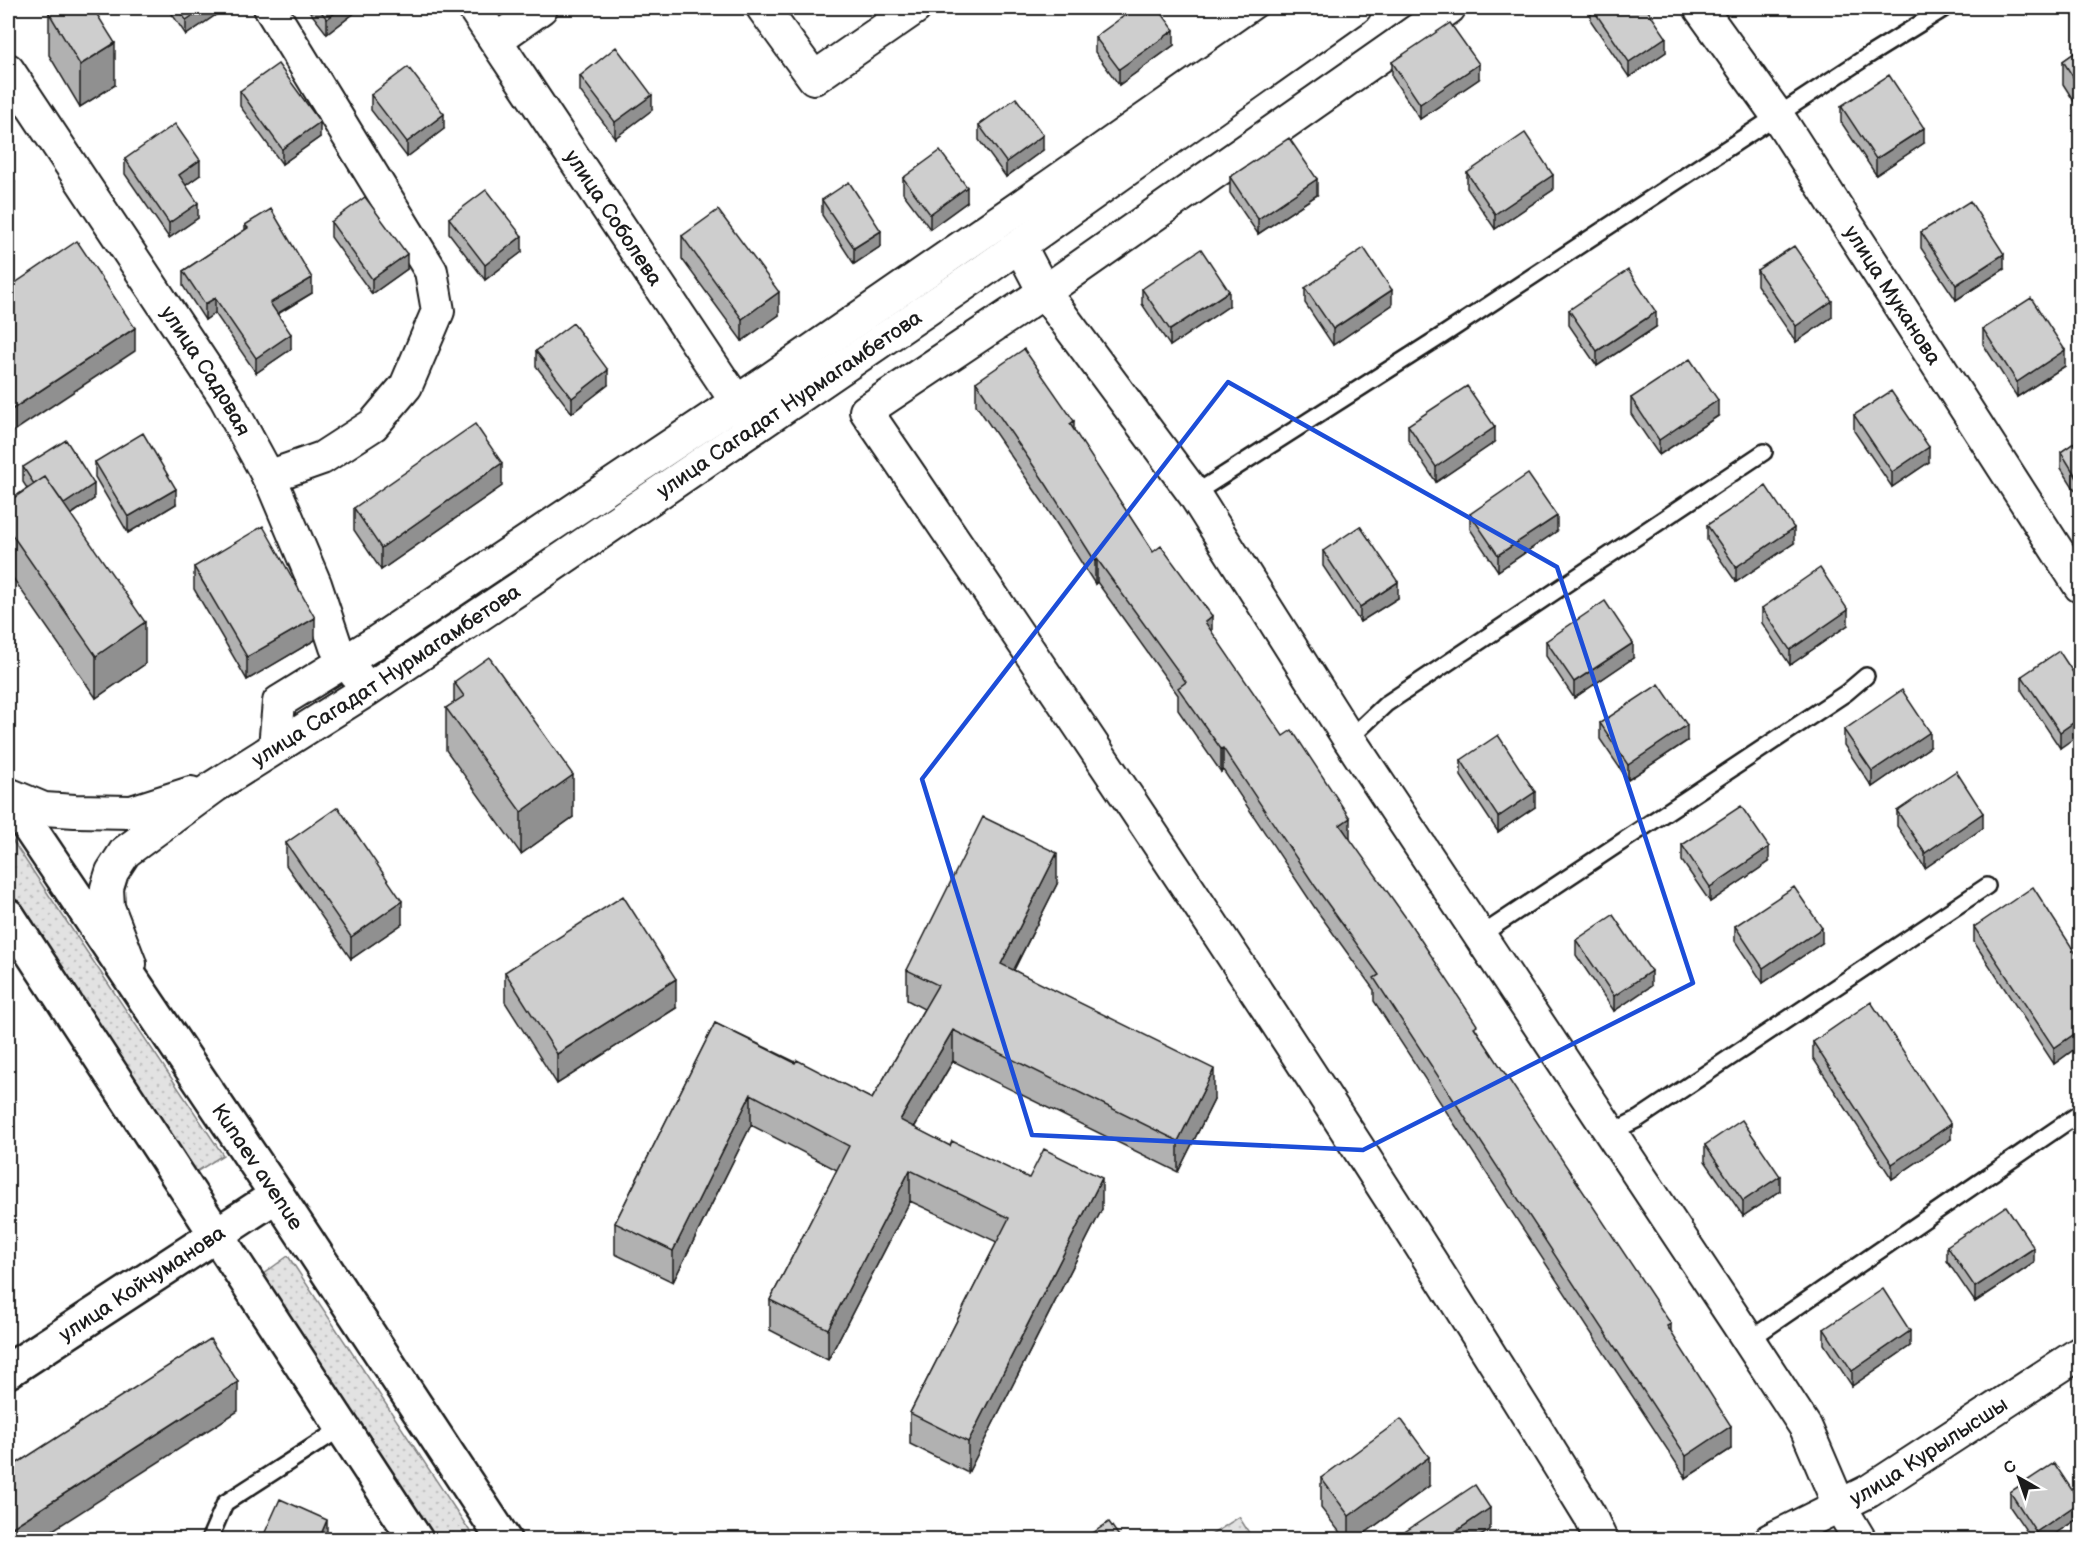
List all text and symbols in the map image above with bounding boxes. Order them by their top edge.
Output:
street label: улица Соболева [559,145,668,291]
street label: улица Муканова [1839,221,1947,370]
street label: улица Садовая [155,301,256,440]
street label: улица Сагадат Нурмагамбетова [652,304,927,503]
street label: улица Сагадат Нурмагамбетова [247,578,525,772]
street label: Kunaev avenue [206,1099,309,1235]
street label: улица Койчуманова [54,1220,230,1347]
street label: улица Курылысшы [1846,1391,2012,1511]
north arrow [1989,1448,2049,1508]
text: С [2000,1457,2021,1479]

